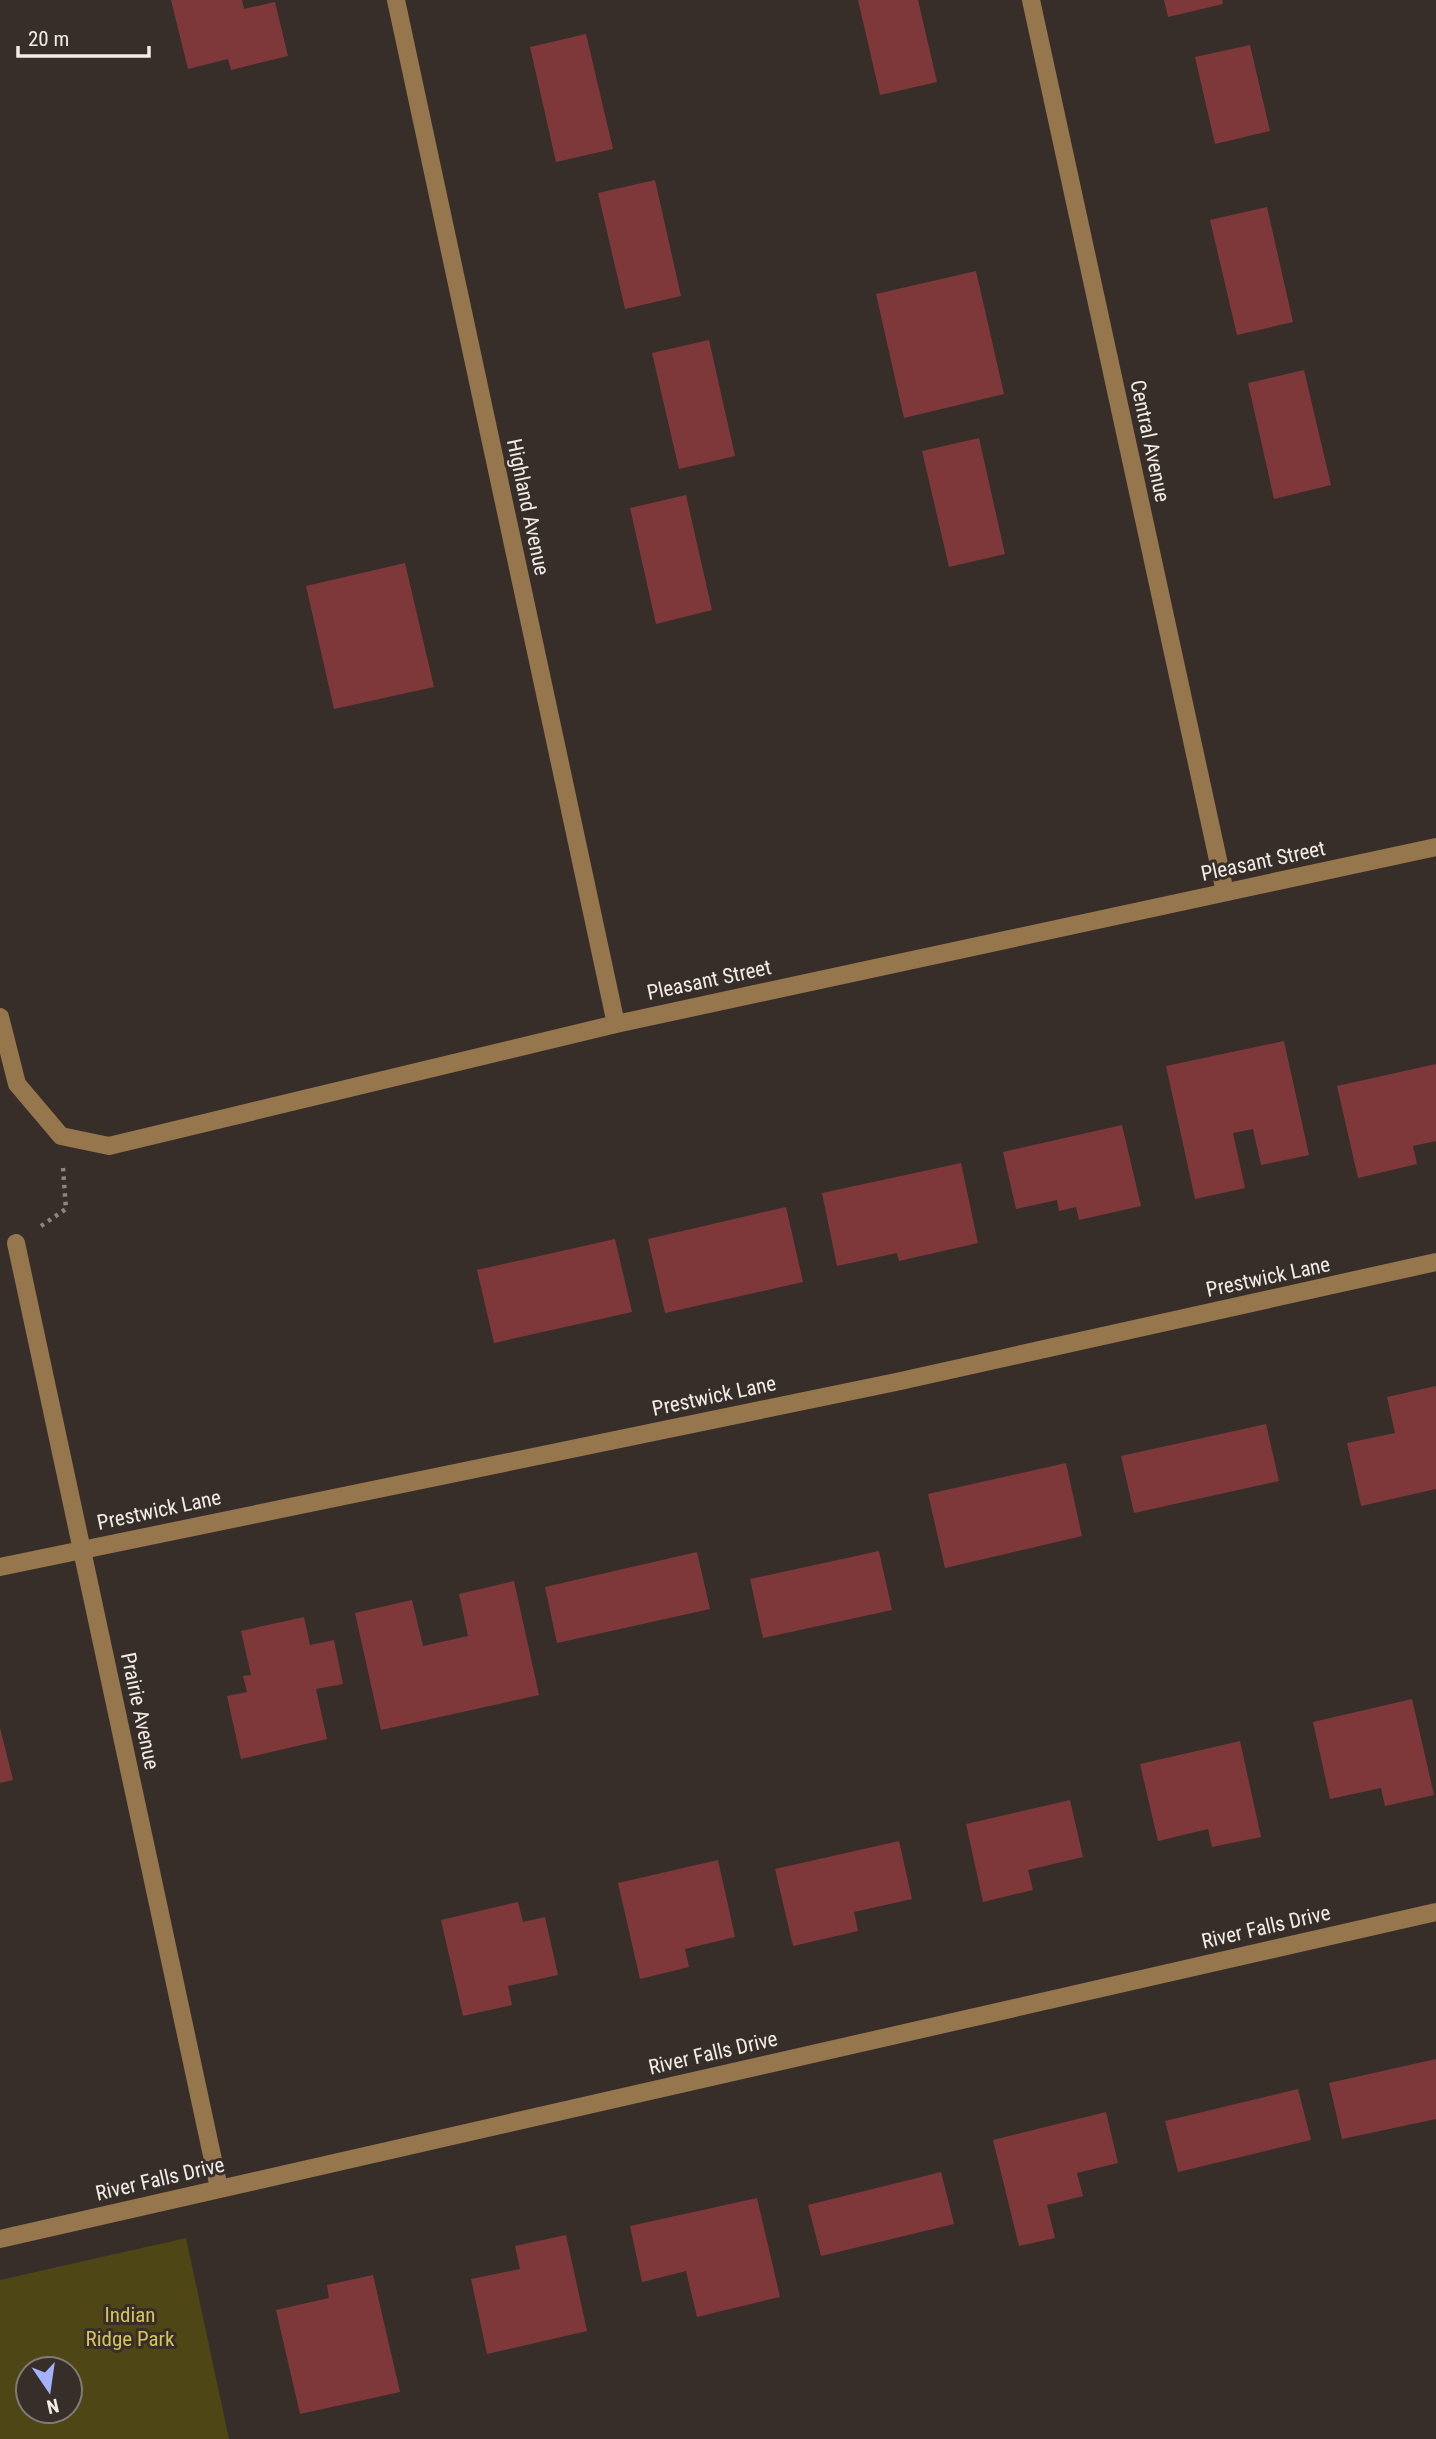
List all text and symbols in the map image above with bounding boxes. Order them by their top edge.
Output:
scale bar [18,14,149,58]
text: 20 m [28,27,69,51]
street label: Central Avenue [1125,378,1175,504]
street label: Highland Avenue [502,436,554,578]
street label: Pleasant Street [1199,836,1327,886]
street label: Pleasant Street [645,955,773,1005]
street label: Prestwick Lane [1204,1252,1332,1302]
street label: Prestwick Lane [650,1371,778,1421]
street label: Prestwick Lane [95,1485,223,1535]
street label: Prairie Avenue [116,1650,164,1772]
street label: River Falls Drive [1199,1900,1333,1953]
street label: River Falls Drive [646,2026,780,2079]
street label: River Falls Drive [93,2152,227,2205]
park label: Indian Ridge Park [86,2303,175,2351]
north arrow [14,2355,84,2425]
text: N [44,2394,61,2419]

